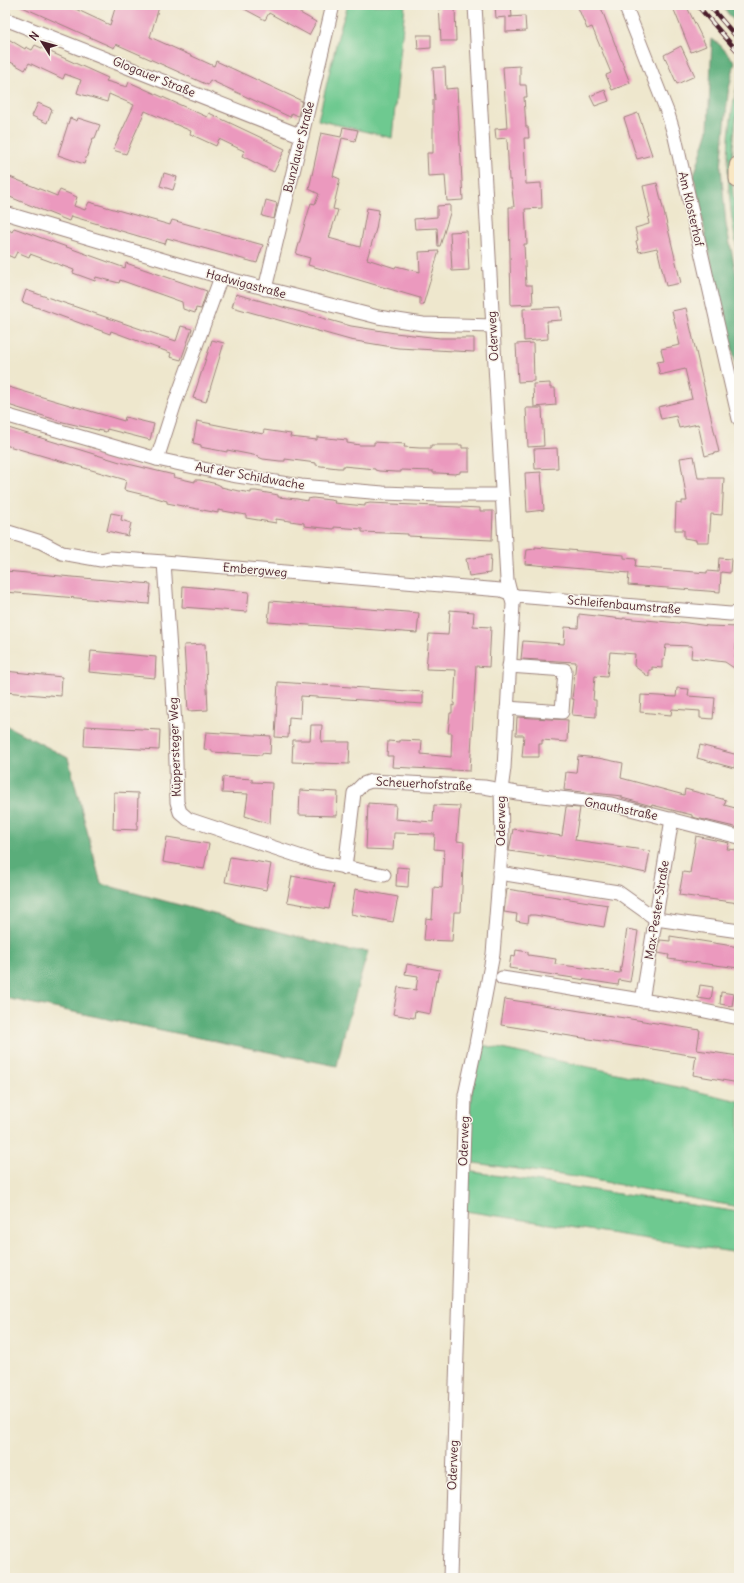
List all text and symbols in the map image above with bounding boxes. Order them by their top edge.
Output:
north arrow [22,22,62,62]
text: N [26,29,42,43]
street label: Glogauer Straße [111,53,198,100]
street label: Bunzlauer Straße [280,100,317,194]
street label: Am Klosterhof [676,170,708,249]
street label: Hadwigastraße [204,266,288,301]
street label: Oderweg [484,311,501,362]
street label: Auf der Schildwache [194,459,306,492]
street label: Embergweg [222,559,288,580]
street label: Schleifenbaumstraße [567,592,681,617]
street label: Küppersteger Weg [165,697,184,797]
street label: Scheuerhofstraße [376,773,472,794]
street label: Gnauthstraße [583,794,659,823]
street label: Oderweg [493,796,508,846]
street label: Max-Pester-Straße [641,859,672,961]
street label: Oderweg [455,1116,472,1166]
street label: Oderweg [444,1440,461,1490]

